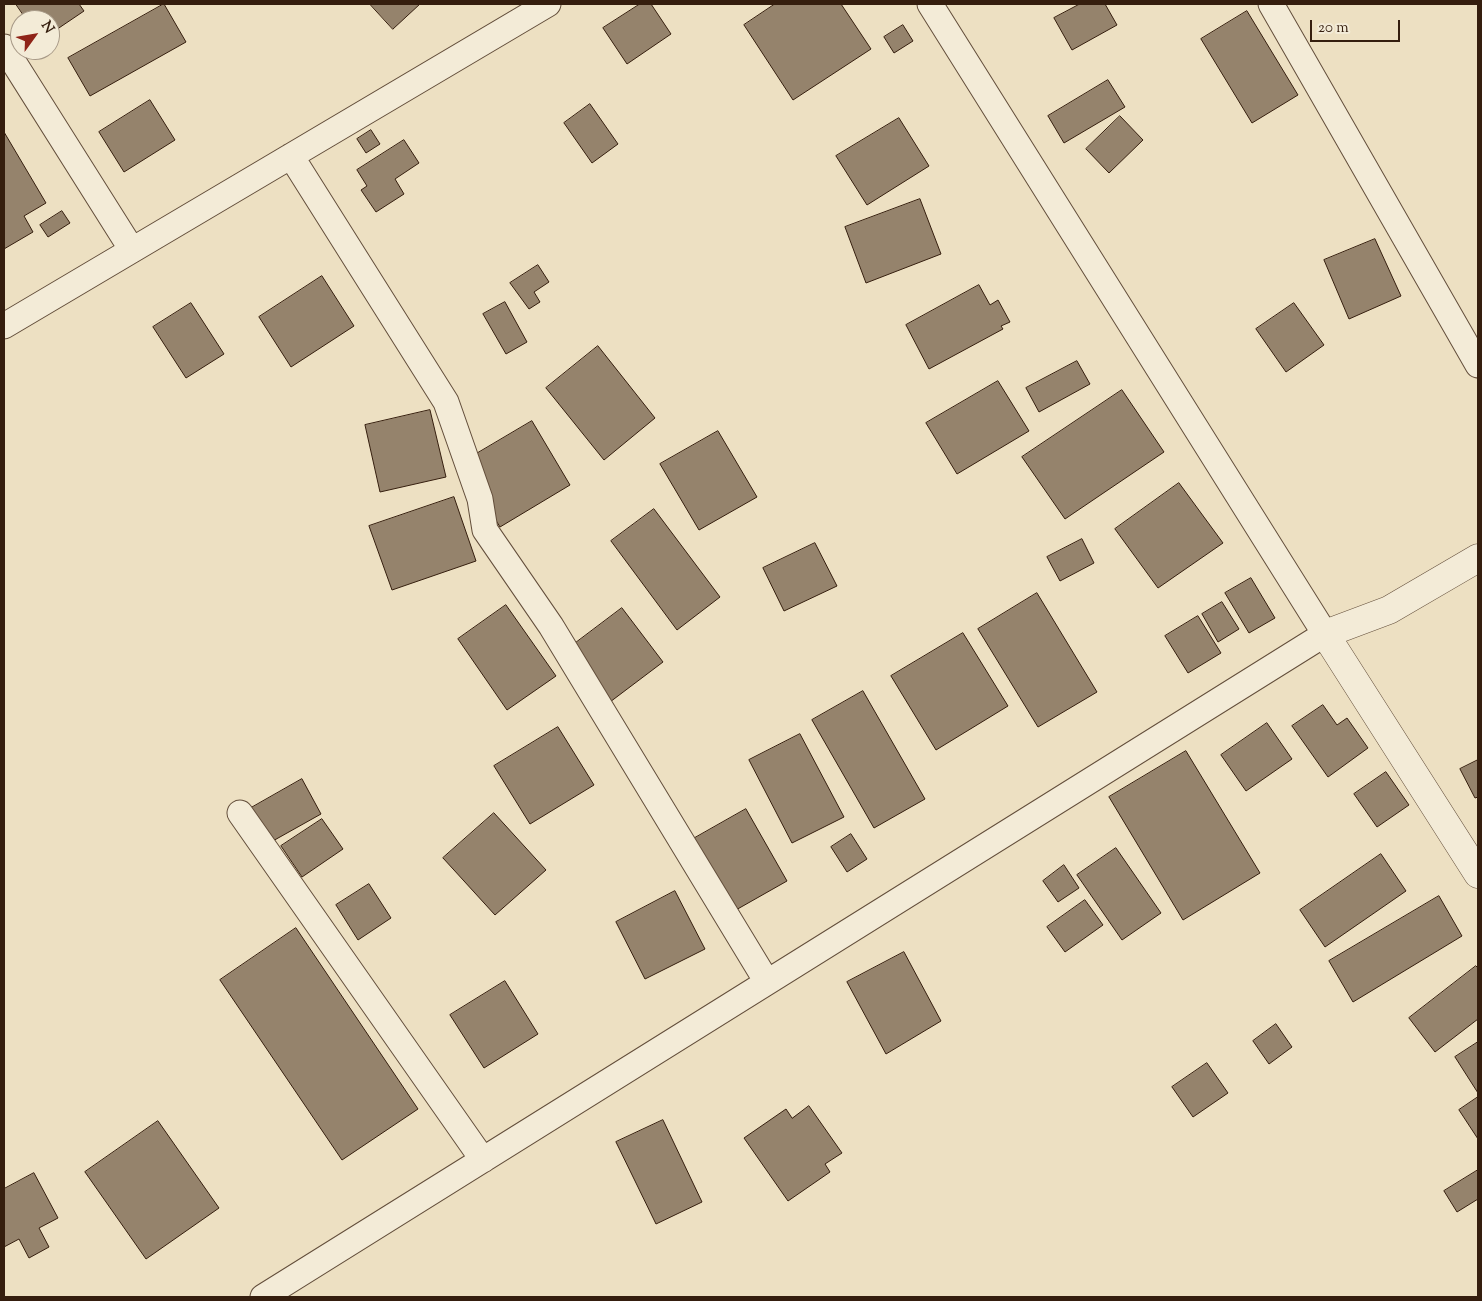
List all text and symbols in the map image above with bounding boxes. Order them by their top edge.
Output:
north arrow [10,10,60,60]
scale bar [1312,10,1402,42]
text: N [35,18,58,38]
text: 20 m [1318,18,1349,39]

